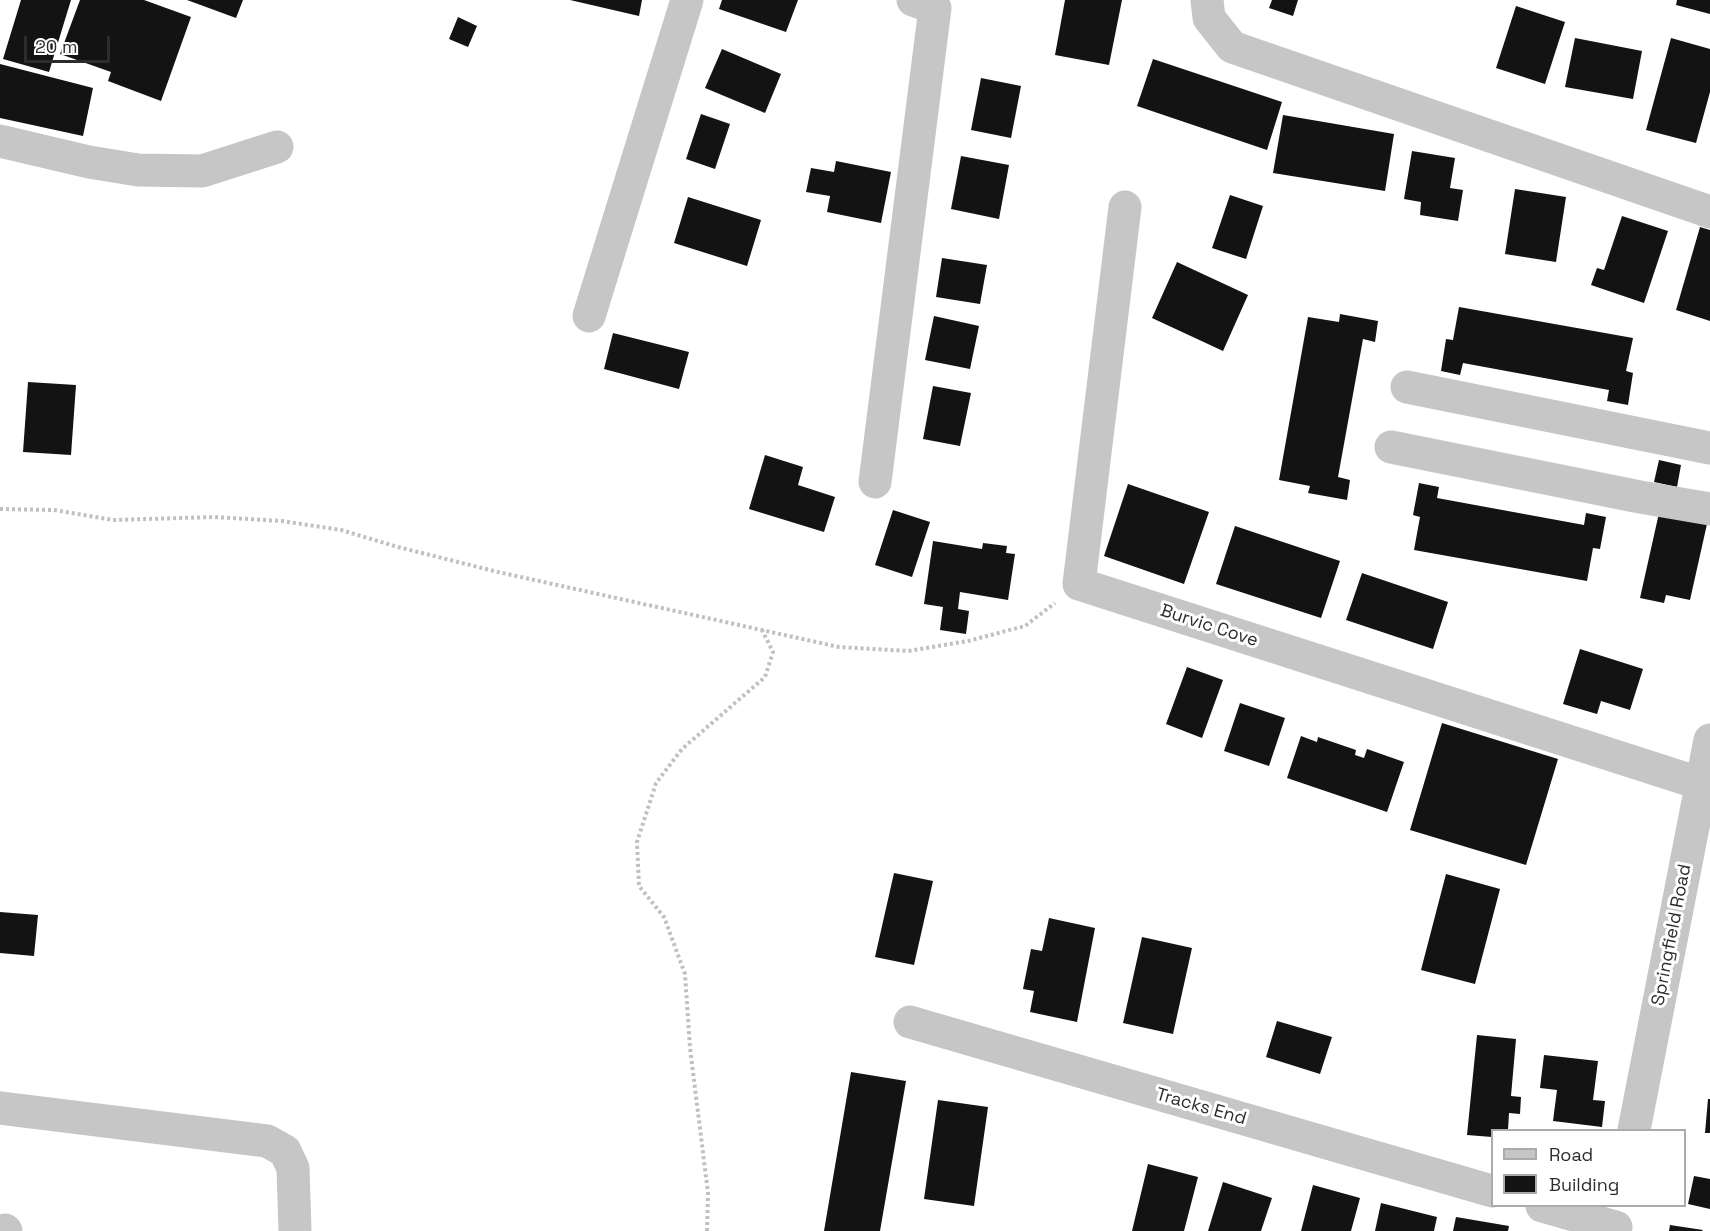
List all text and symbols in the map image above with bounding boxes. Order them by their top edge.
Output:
scale bar [27,24,112,62]
text: 20 m [35,35,78,58]
street label: Burvic Cove [1157,600,1261,652]
street label: Springfield Road [1648,862,1696,1008]
street label: Tracks End [1153,1084,1249,1130]
legend [1491,1129,1686,1207]
text: Road [1549,1143,1593,1166]
text: Building [1549,1173,1619,1196]

